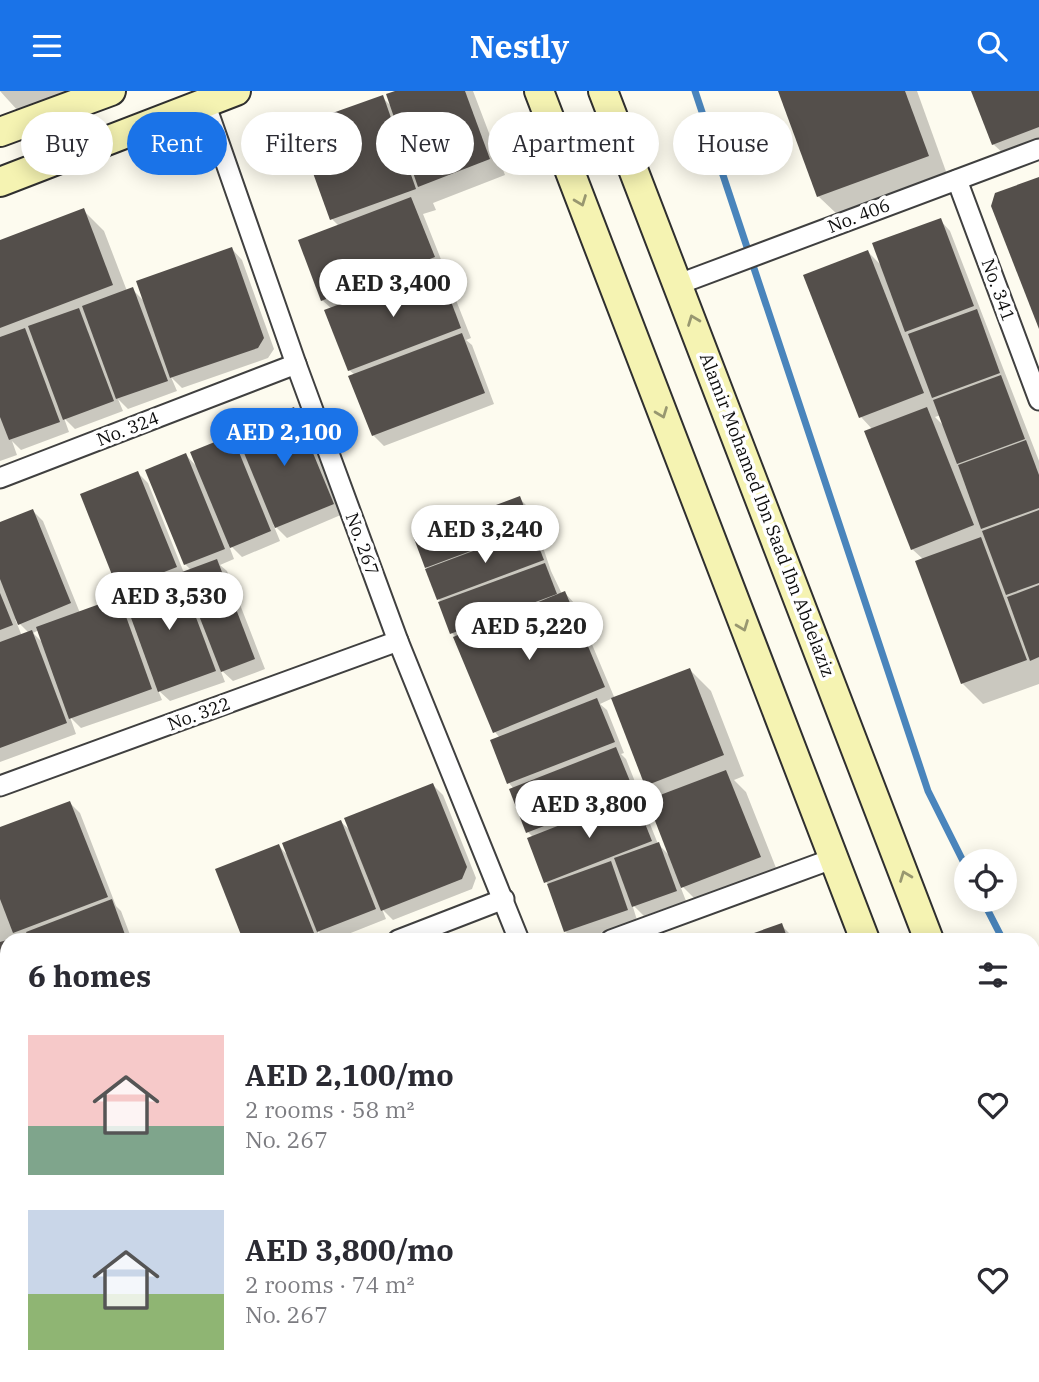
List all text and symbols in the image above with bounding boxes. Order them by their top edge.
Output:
text: Nestly [470,25,569,67]
icon: menu [28,27,66,65]
icon: search [973,27,1011,65]
chip: Buy [21,112,113,175]
chip: Rent [127,112,227,175]
chip: Filters [241,112,362,175]
chip: New [376,112,474,175]
chip: Apartment [488,112,659,175]
chip: House [673,112,793,175]
street label: No. 406 [824,193,893,238]
one-way arrow [573,194,587,206]
street label: No. 341 [977,255,1020,324]
pin: AED 3,400 [313,259,473,319]
text: AED 3,400 [335,267,451,297]
one-way arrow [687,315,701,327]
street label: Alamir Mohamed Ibn Saad Ibn Abdelaziz [695,350,840,680]
street label: No. 324 [93,406,162,451]
one-way arrow [654,407,668,419]
pin: AED 2,100 [204,409,364,468]
text: AED 2,100 [226,416,342,446]
pin: AED 3,240 [405,505,565,565]
street label: No. 267 [341,509,384,578]
text: AED 3,240 [427,513,543,543]
pin: AED 3,530 [89,573,249,632]
text: AED 3,530 [111,580,227,610]
pin: AED 5,220 [449,603,609,662]
text: AED 5,220 [471,610,587,640]
one-way arrow [735,619,749,631]
street label: No. 322 [164,692,233,735]
pin: AED 3,800 [509,781,669,840]
text: AED 3,800 [531,788,647,818]
map controls [954,849,1017,912]
button: locate [954,849,1017,912]
one-way arrow [899,871,913,883]
text: 6 homes [28,956,151,995]
icon: filters [974,956,1012,994]
text: AED 2,100/mo [245,1055,454,1094]
icon: home [84,1063,168,1147]
icon: heart [974,1086,1012,1124]
text: 2 rooms · 58 m² [245,1094,415,1124]
text: No. 267 [245,1124,328,1154]
text: AED 3,800/mo [245,1230,454,1269]
icon: home [84,1238,168,1322]
icon: heart [974,1261,1012,1299]
text: 2 rooms · 74 m² [245,1269,415,1299]
text: No. 267 [245,1299,328,1329]

